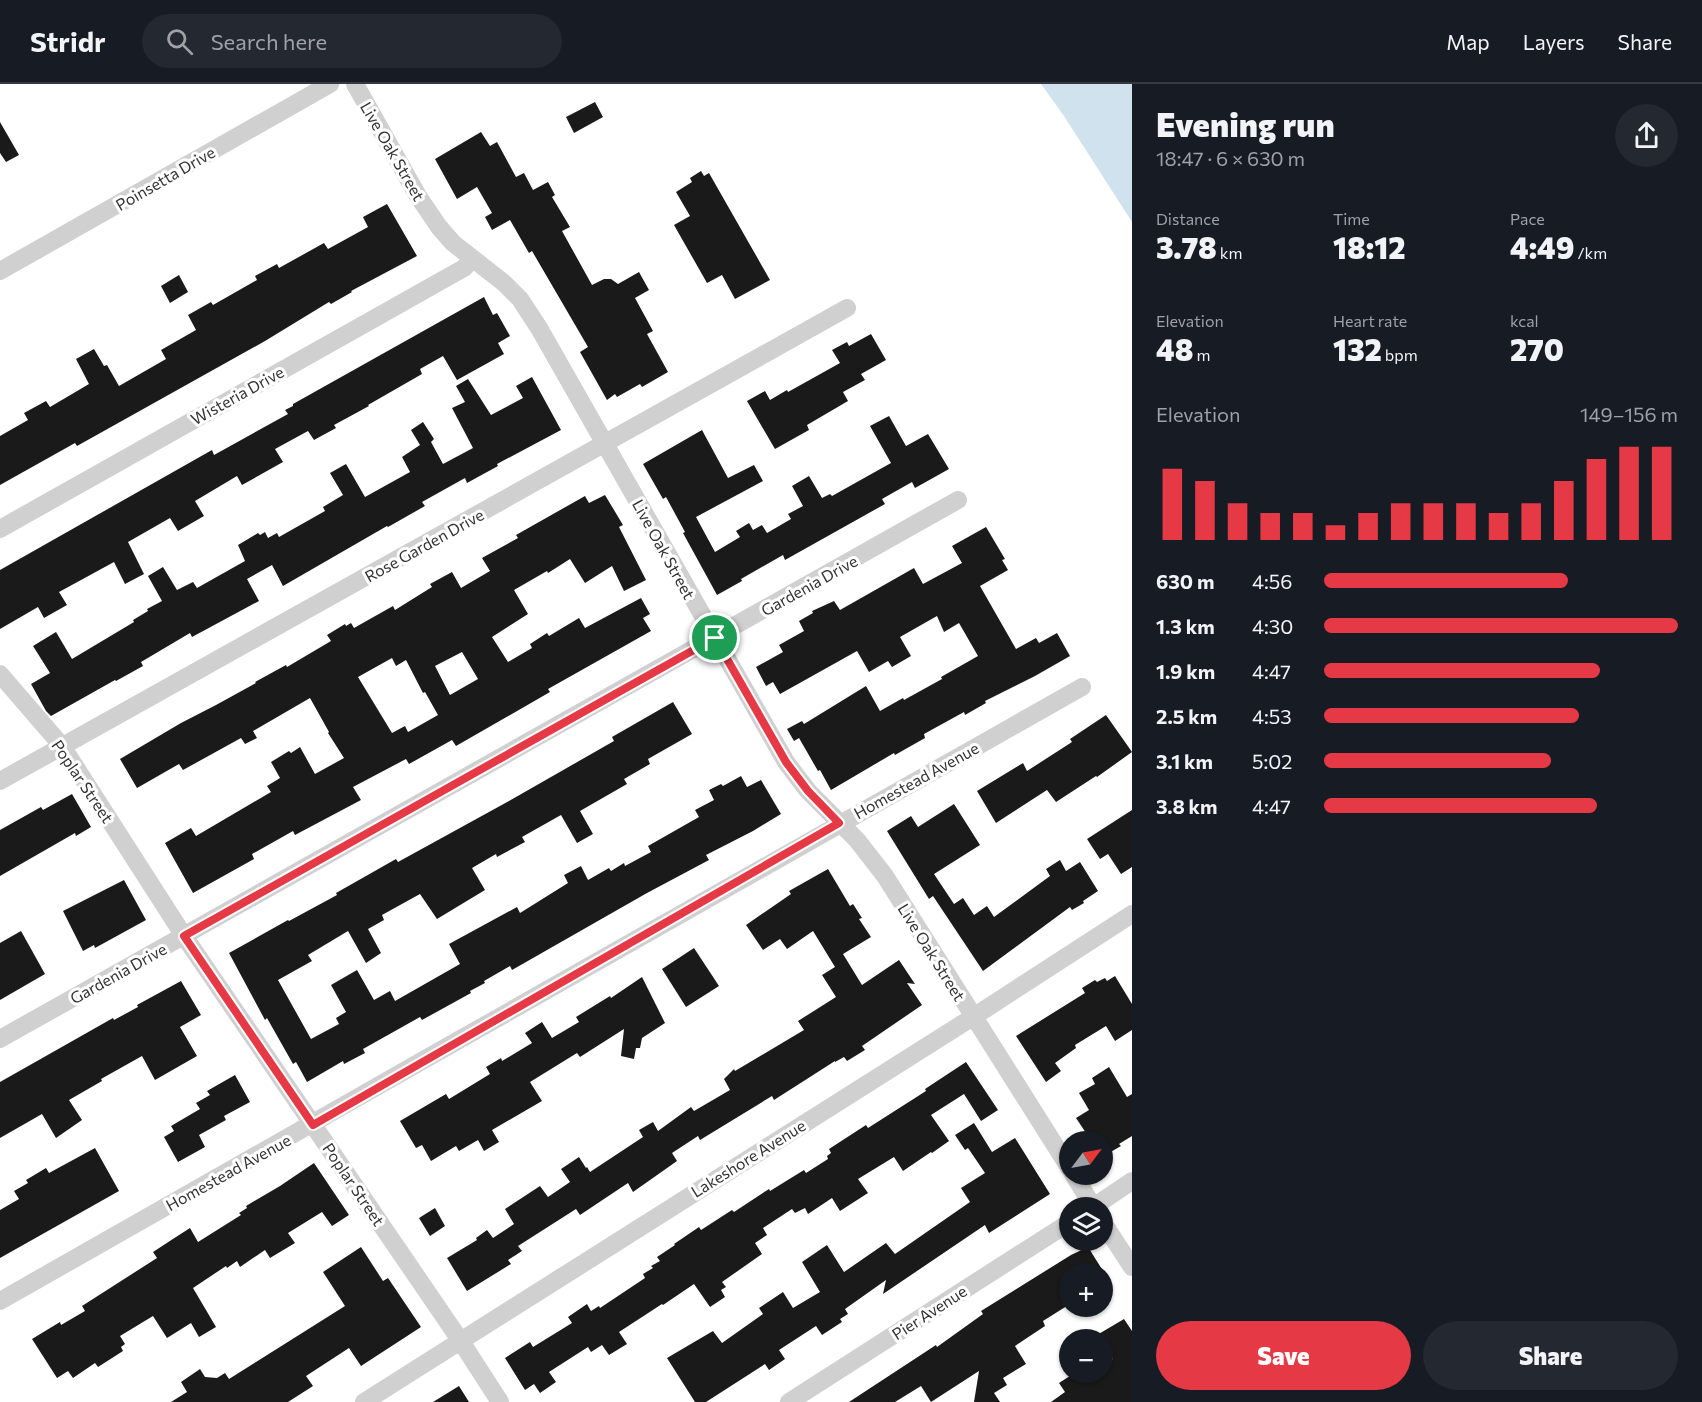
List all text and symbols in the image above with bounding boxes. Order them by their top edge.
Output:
search box [142,14,562,68]
text: Stridr [30,24,106,58]
icon: search [163,25,196,58]
text: Search here [211,28,327,55]
text: Map [1446,29,1490,54]
text: Layers [1523,29,1585,54]
text: Share [1618,29,1672,54]
street label: Live Oak Street [357,98,429,204]
text: Evening run [1156,103,1335,144]
button: share [1615,104,1678,167]
street label: Poinsetta Drive [112,142,218,214]
text: 18:47 · 6 × 630 m [1156,146,1305,170]
text: Distance [1156,209,1220,228]
text: Time [1333,209,1370,228]
text: Pace [1510,209,1545,228]
text: 3.78 [1156,228,1217,265]
text: 18:12 [1333,228,1405,265]
text: 4:49 [1510,228,1574,265]
text: km [1217,243,1242,262]
text: /km [1574,243,1607,262]
text: Elevation [1156,311,1224,330]
text: Heart rate [1333,311,1407,330]
text: kcal [1510,311,1539,330]
text: 48 [1156,330,1193,367]
text: 132 [1333,330,1382,367]
text: 270 [1510,330,1564,367]
text: m [1193,345,1210,364]
text: bpm [1382,345,1418,364]
street label: Wisteria Drive [187,362,287,428]
text: Elevation [1156,402,1241,426]
text: 149–156 m [1580,402,1678,426]
street label: Live Oak Street [629,496,699,603]
street label: Rose Garden Drive [361,504,487,586]
street label: Gardenia Drive [757,551,861,619]
text: 630 m [1156,569,1214,593]
text: 4:56 [1252,569,1292,593]
pin [689,612,740,663]
text: 1.3 km [1156,614,1215,638]
text: 4:30 [1252,614,1293,638]
icon: arrive [698,621,731,654]
text: 1.9 km [1156,659,1215,683]
text: 4:47 [1252,659,1291,683]
text: 2.5 km [1156,704,1217,728]
text: 4:53 [1252,704,1292,728]
street label: Poplar Street [48,736,118,826]
street label: Homestead Avenue [850,738,982,822]
text: 3.1 km [1156,749,1213,773]
text: 5:02 [1252,749,1292,773]
text: 3.8 km [1156,794,1218,818]
text: 4:47 [1252,794,1291,818]
street label: Live Oak Street [895,900,970,1005]
street label: Gardenia Drive [66,939,170,1007]
street label: Lakeshore Avenue [687,1115,809,1201]
street label: Homestead Avenue [162,1130,294,1214]
north arrow [1059,1131,1113,1185]
map controls [1059,1131,1113,1383]
street label: Poplar Street [319,1139,389,1229]
button: layers [1059,1197,1113,1251]
button: + [1059,1263,1113,1317]
street label: Pier Avenue [888,1281,970,1343]
button: Save [1156,1321,1411,1390]
button: Share [1423,1321,1678,1390]
button: − [1059,1329,1113,1383]

